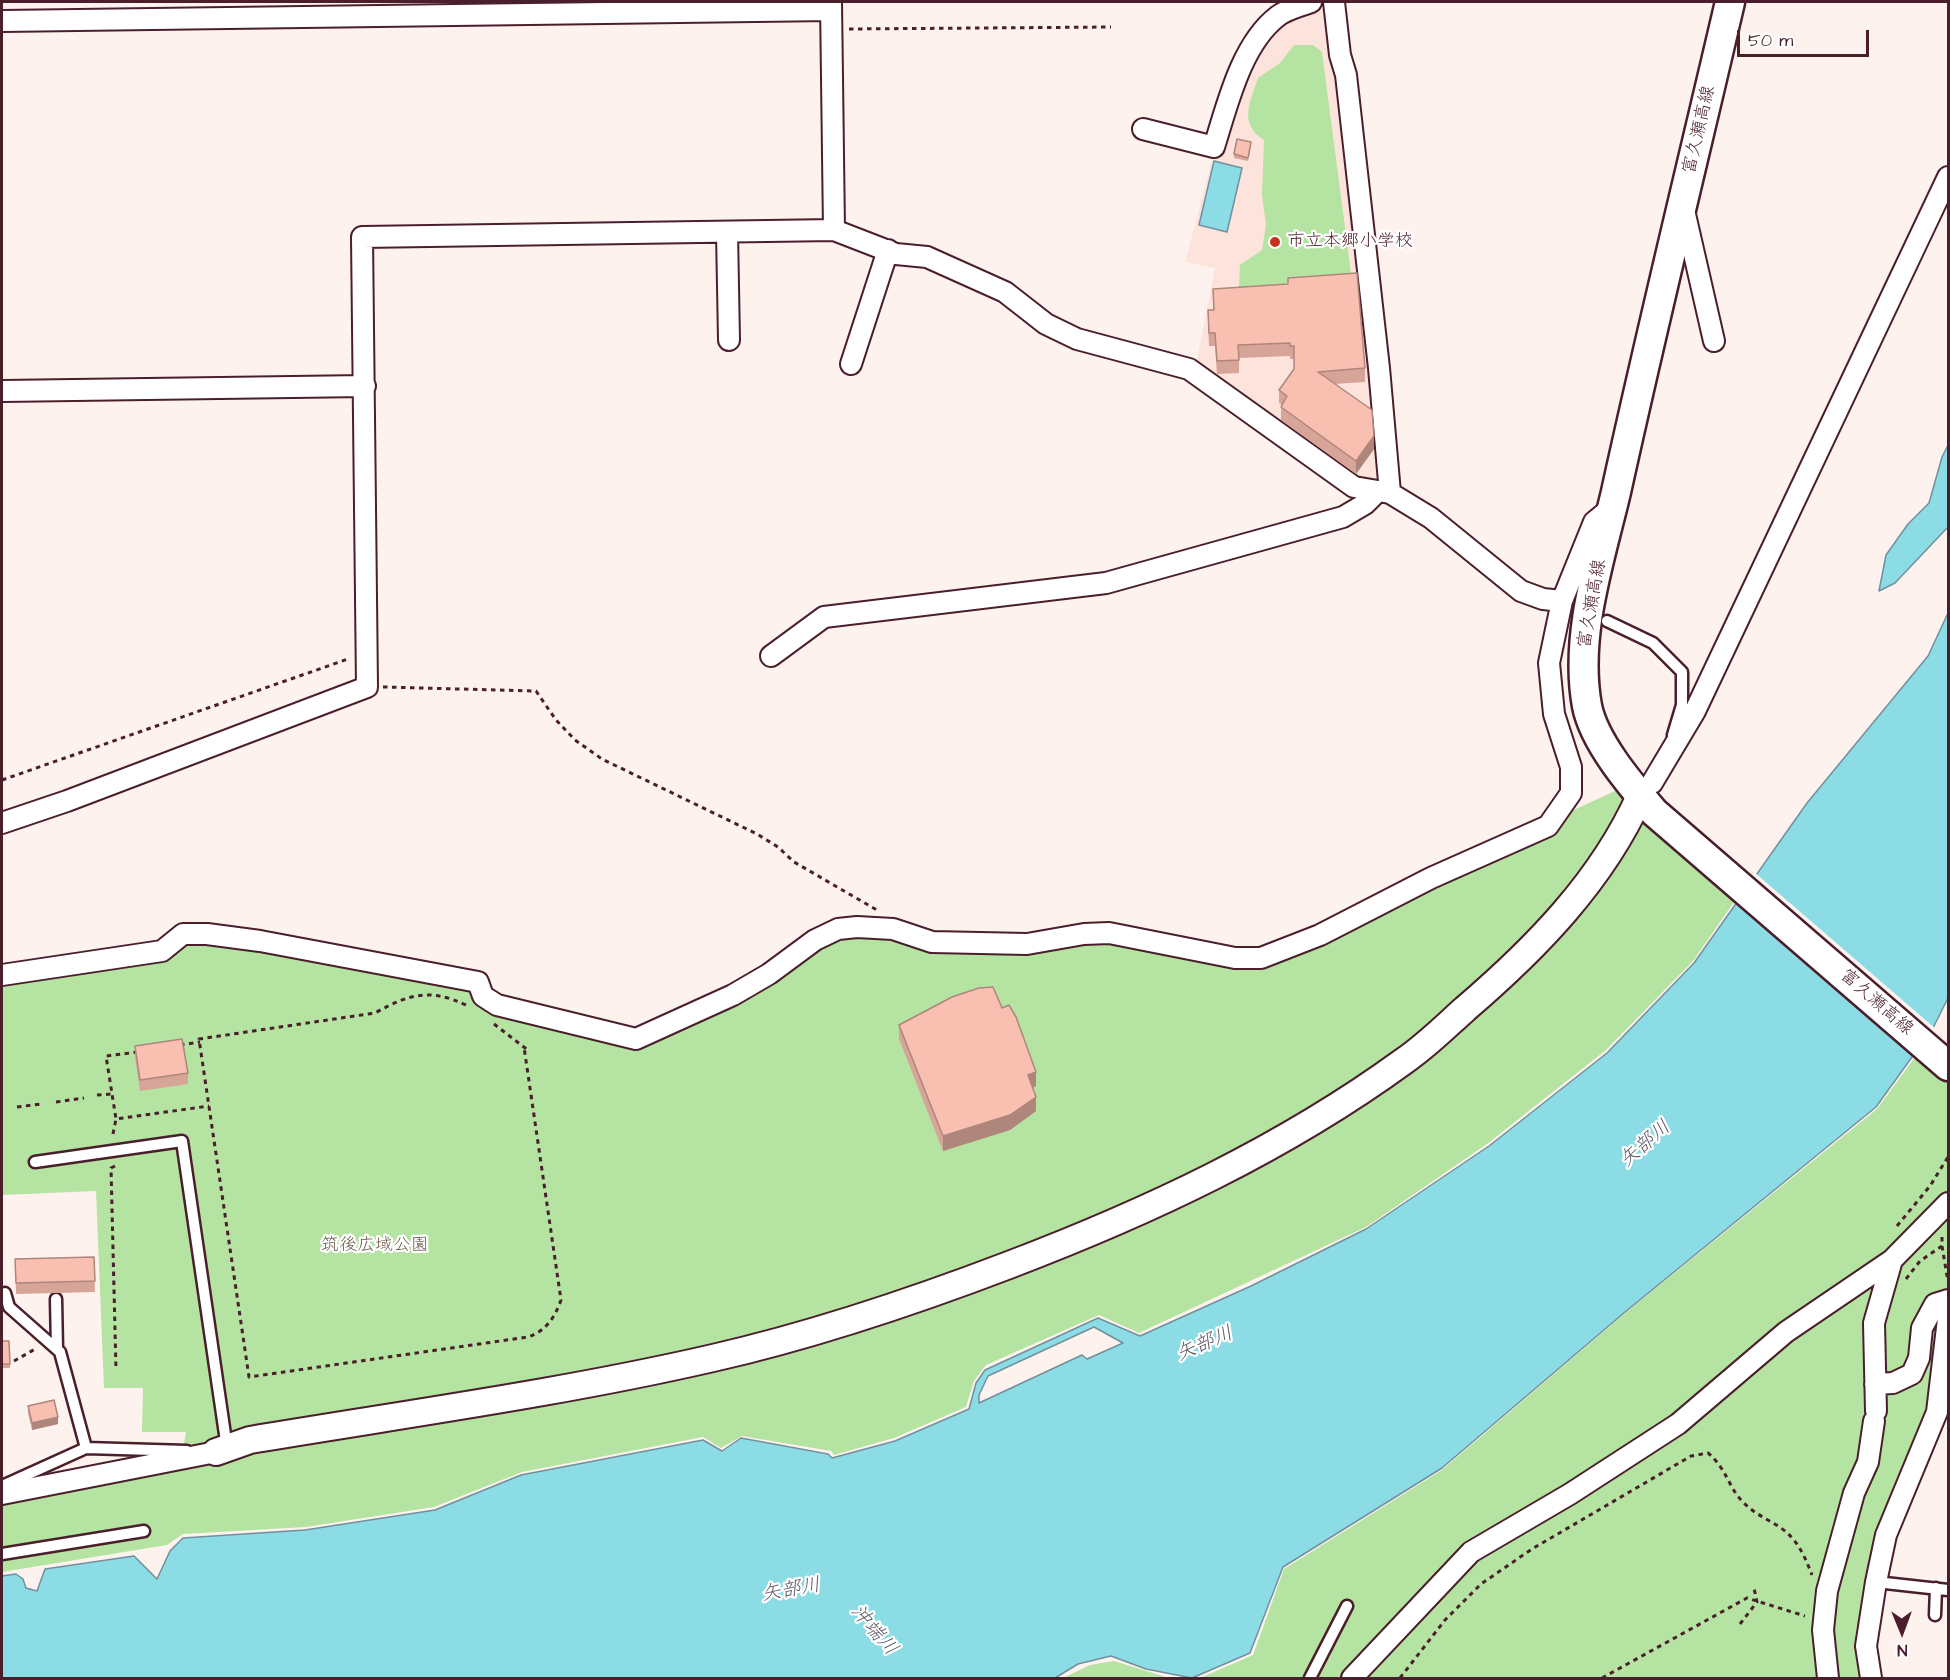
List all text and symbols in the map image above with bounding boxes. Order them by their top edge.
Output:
scale bar [1740,18,1872,56]
text: 50 m [1748,28,1793,53]
street label: 富久瀬高線 [1679,84,1721,176]
place label: 市立本郷小学校 [1287,231,1413,253]
marker: 市立本郷小学校 [1268,235,1282,249]
street label: 富久瀬高線 [1575,558,1611,650]
street label: 富久瀬高線 [1835,965,1917,1041]
water label: 矢部川 [1615,1116,1677,1174]
park label: 筑後広域公園 [321,1235,429,1257]
water label: 矢部川 [1173,1322,1237,1368]
water label: 矢部川 [759,1574,823,1608]
water label: 沖端川 [844,1600,902,1662]
north arrow [1872,1602,1932,1662]
text: N [1897,1639,1908,1661]

